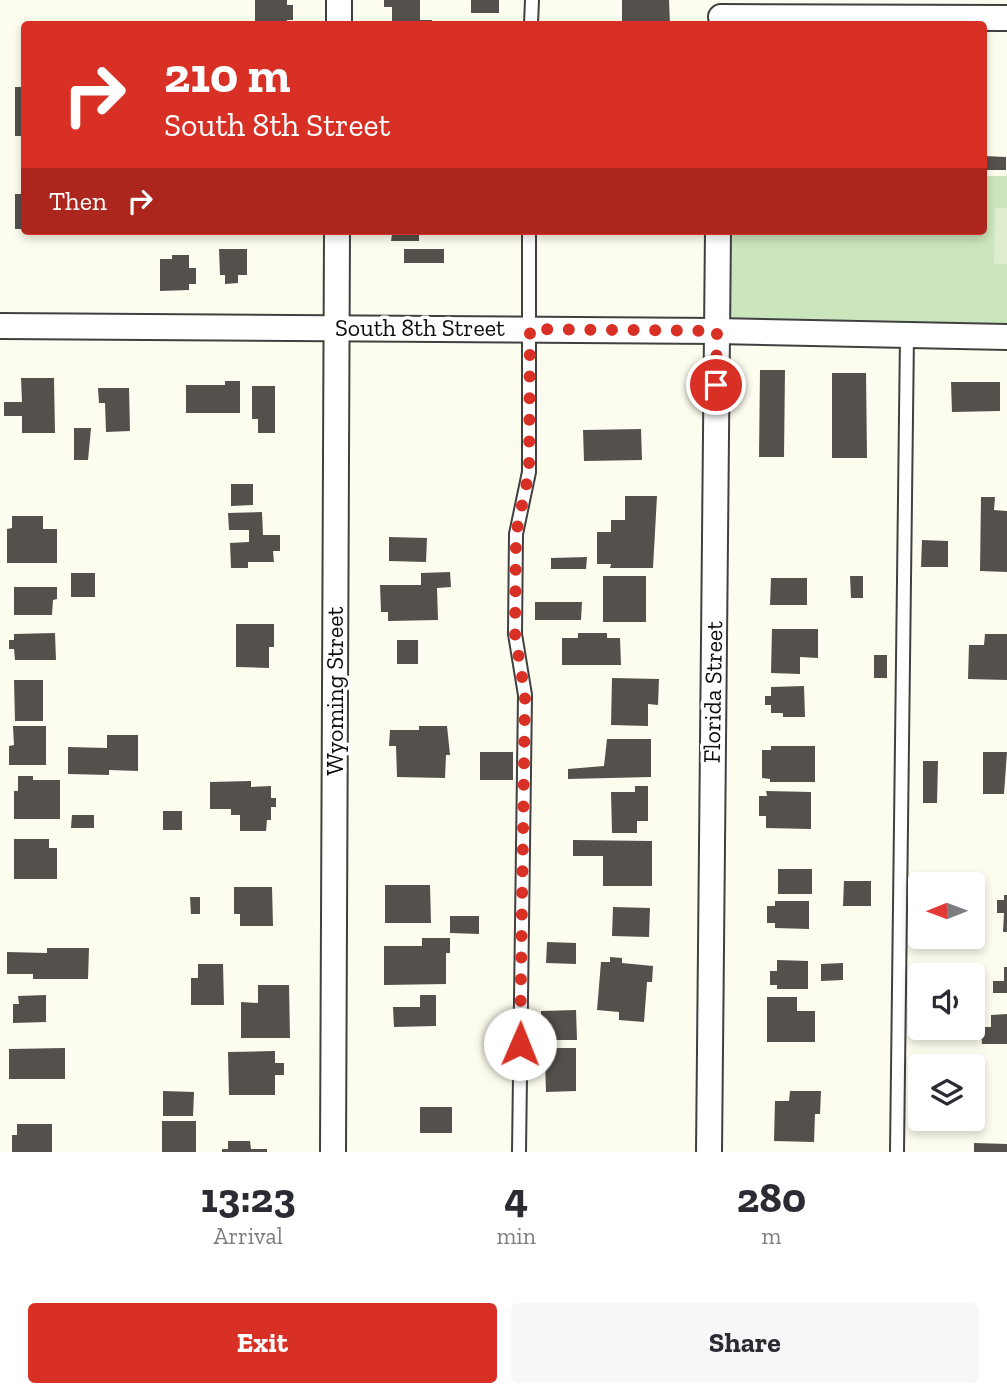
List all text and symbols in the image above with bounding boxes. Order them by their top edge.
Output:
text: 210 m [164,46,290,105]
icon: right [49,49,140,140]
text: South 8th Street [164,106,390,144]
icon: right [121,182,159,220]
text: Then [49,185,107,217]
street label: South 8th Street [335,313,505,342]
pin [686,355,746,415]
icon: arrive [697,366,735,404]
street label: Wyoming Street [320,606,349,775]
street label: Florida Street [697,620,728,763]
north arrow [908,872,985,948]
map controls [908,872,985,1131]
button: sound [908,963,985,1040]
position arrow [483,1007,557,1081]
button: layers [908,1054,985,1131]
text: 13:23 [201,1172,296,1223]
text: 4 [504,1172,528,1223]
text: 280 [737,1172,806,1223]
text: Arrival [214,1222,283,1250]
text: min [496,1222,536,1250]
text: m [761,1222,781,1250]
button: Exit [28,1303,497,1383]
button: Share [511,1303,979,1383]

